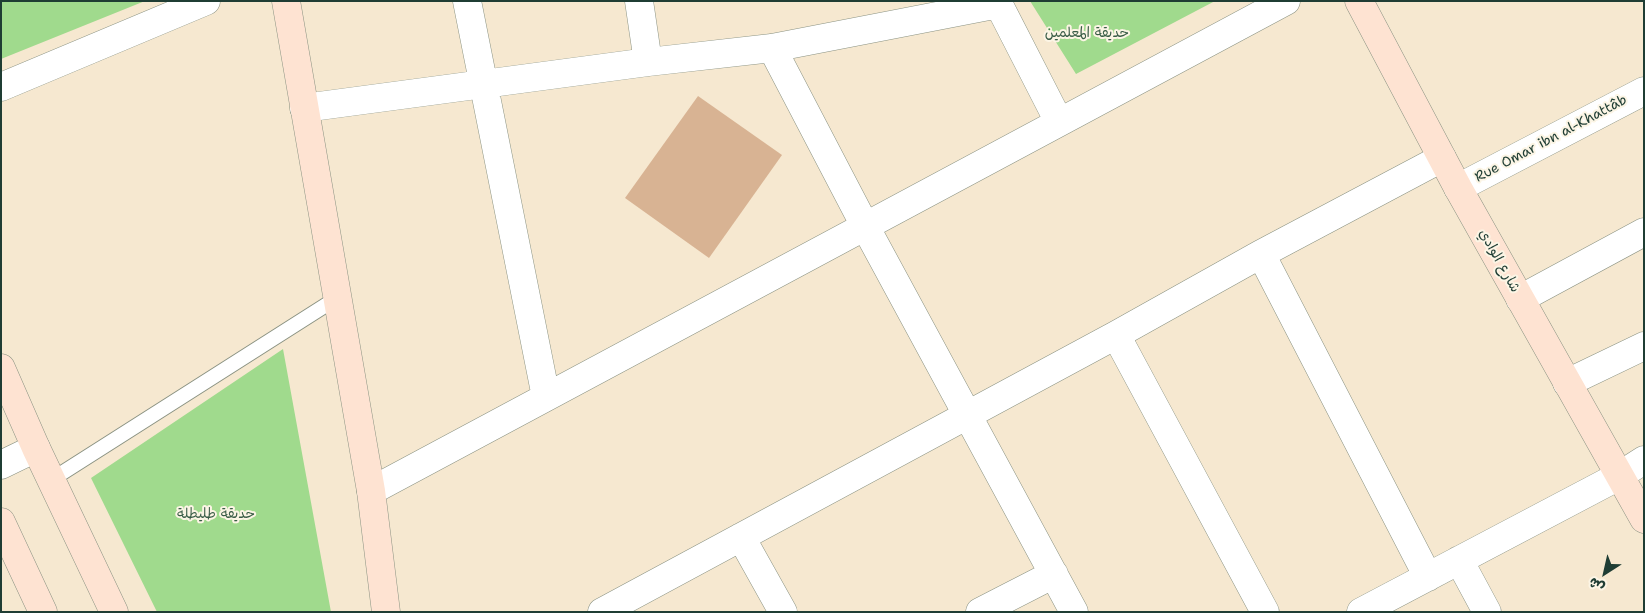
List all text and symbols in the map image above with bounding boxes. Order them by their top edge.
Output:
park label: حديقة المعلمين [1045,25,1129,41]
street label: Rue Omar ibn al-Khattâb [1472,92,1630,186]
street label: شارع الوادي [1475,226,1523,296]
park label: حديقة طليطلة [177,506,255,522]
north arrow [1580,548,1630,598]
text: ش [1585,573,1608,597]

